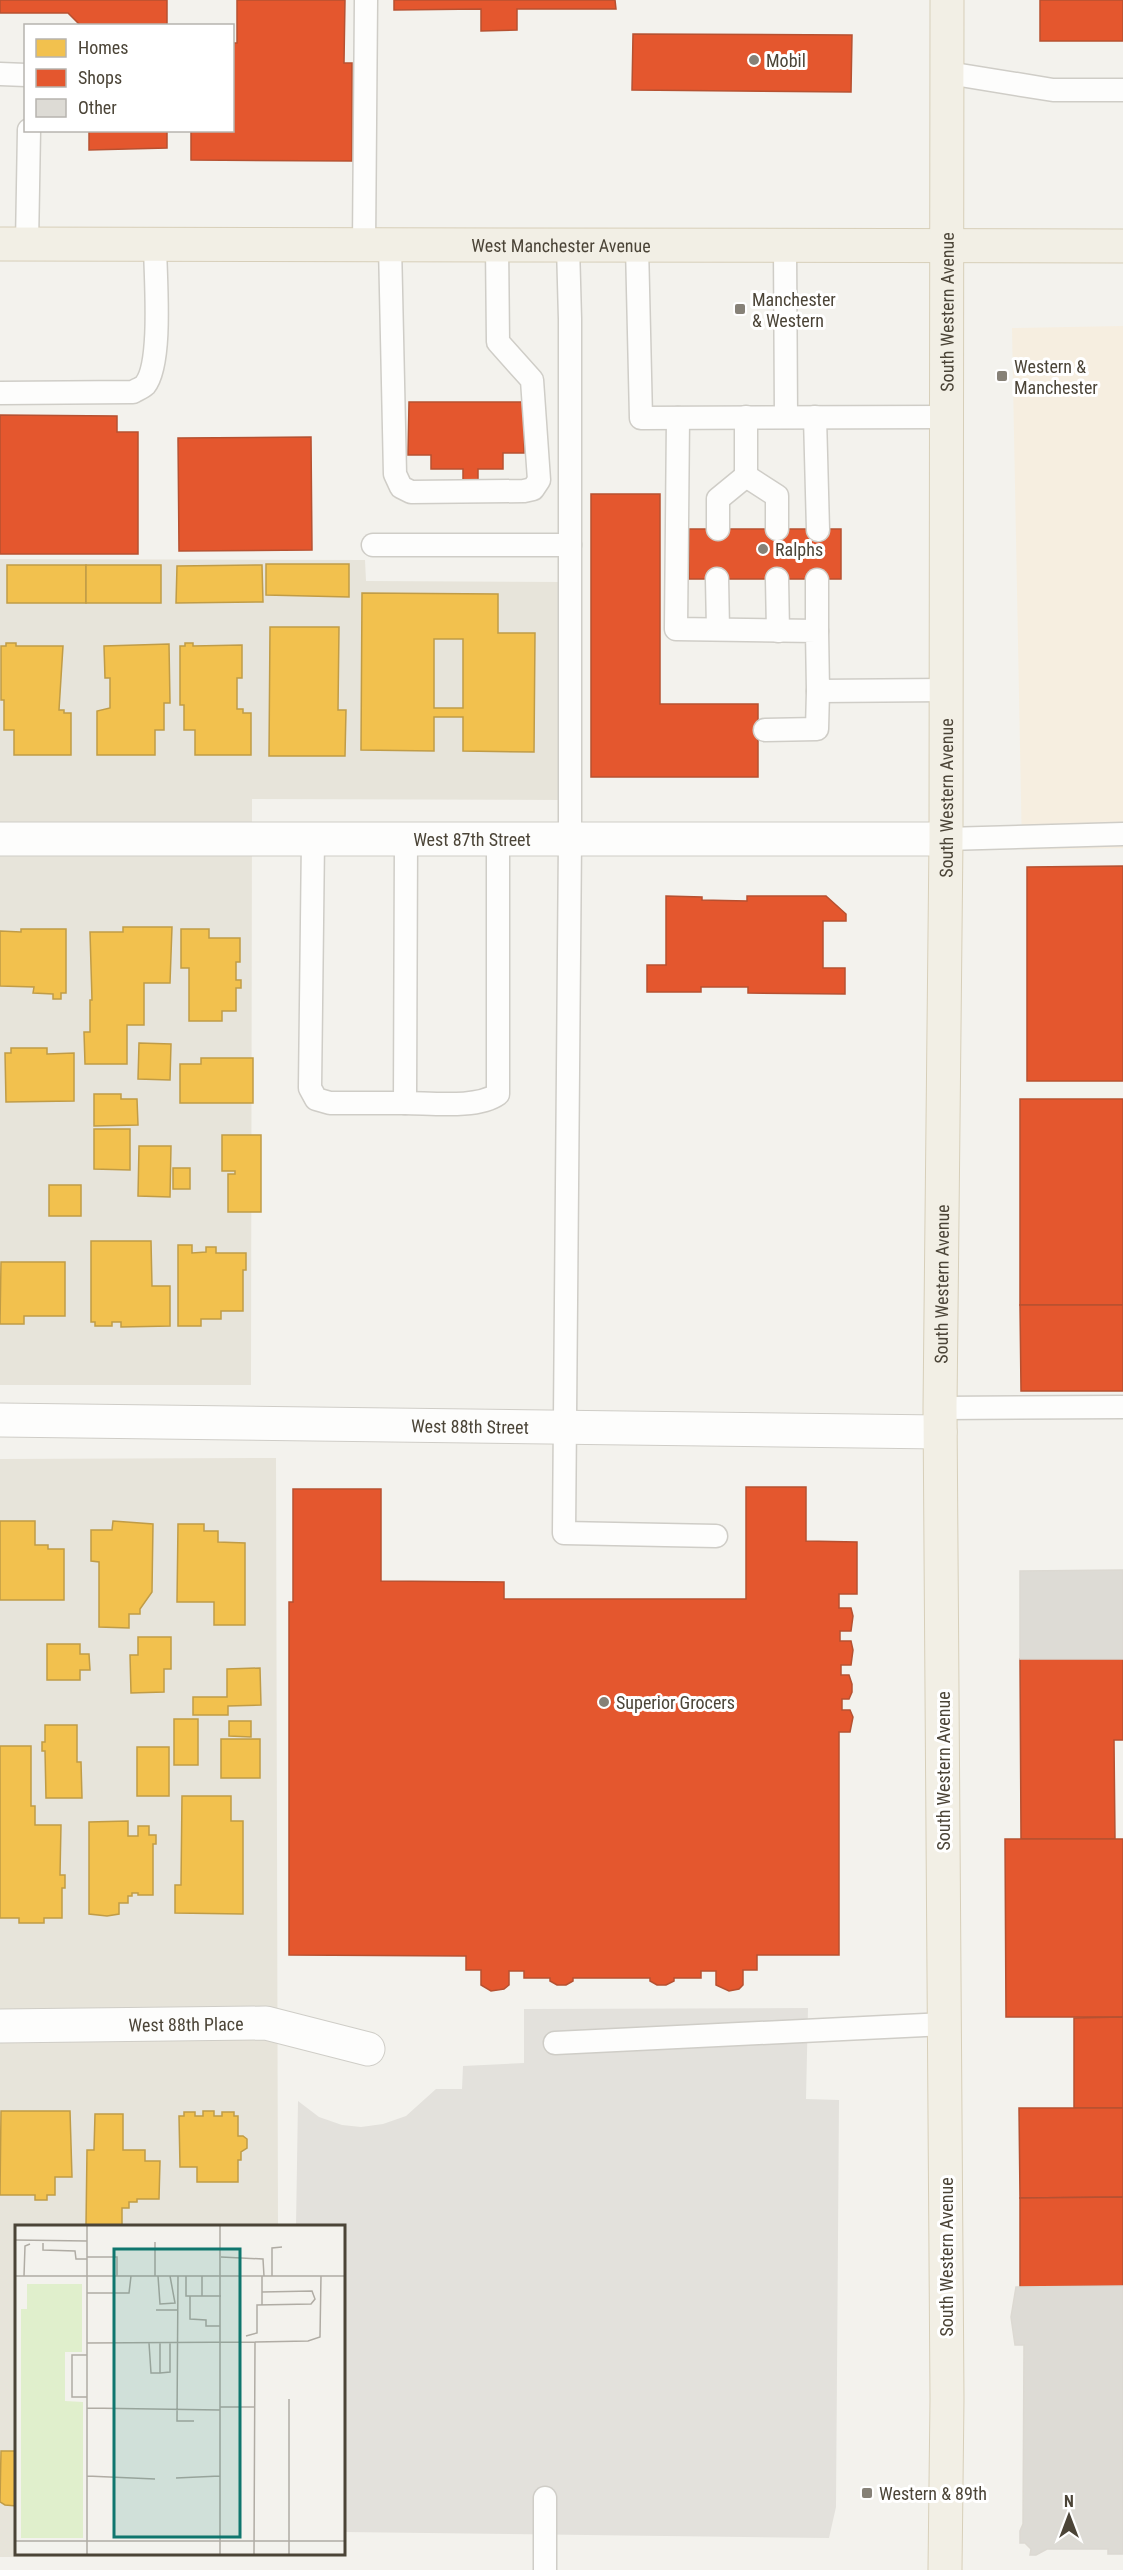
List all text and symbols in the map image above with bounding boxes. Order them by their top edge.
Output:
legend [24,24,234,132]
text: Homes [78,37,128,58]
place label: Mobil [766,50,806,71]
marker: Mobil [747,53,761,67]
text: Shops [78,67,122,88]
text: Other [78,97,117,118]
street label: South Western Avenue [936,232,957,392]
street label: West Manchester Avenue [471,234,651,256]
place label: Manchester & Western [752,289,836,331]
marker: Manchester & Western [733,302,747,316]
place label: Western & Manchester [1014,356,1098,398]
marker: Western & Manchester [995,369,1009,383]
place label: Ralphs [775,539,823,560]
marker: Ralphs [756,542,770,556]
street label: South Western Avenue [935,718,957,878]
street label: West 87th Street [413,829,531,850]
street label: South Western Avenue [930,1204,953,1364]
street label: West 88th Street [411,1415,529,1437]
street label: South Western Avenue [933,1691,954,1851]
place label: Superior Grocers [616,1692,735,1713]
marker: Superior Grocers [597,1695,611,1709]
street label: West 88th Place [128,2013,244,2035]
street label: South Western Avenue [936,2177,957,2337]
inset map [15,2225,345,2555]
place label: Western & 89th [879,2483,987,2504]
marker: Western & 89th [860,2486,874,2500]
north arrow [1039,2486,1099,2546]
text: N [1064,2492,1074,2511]

